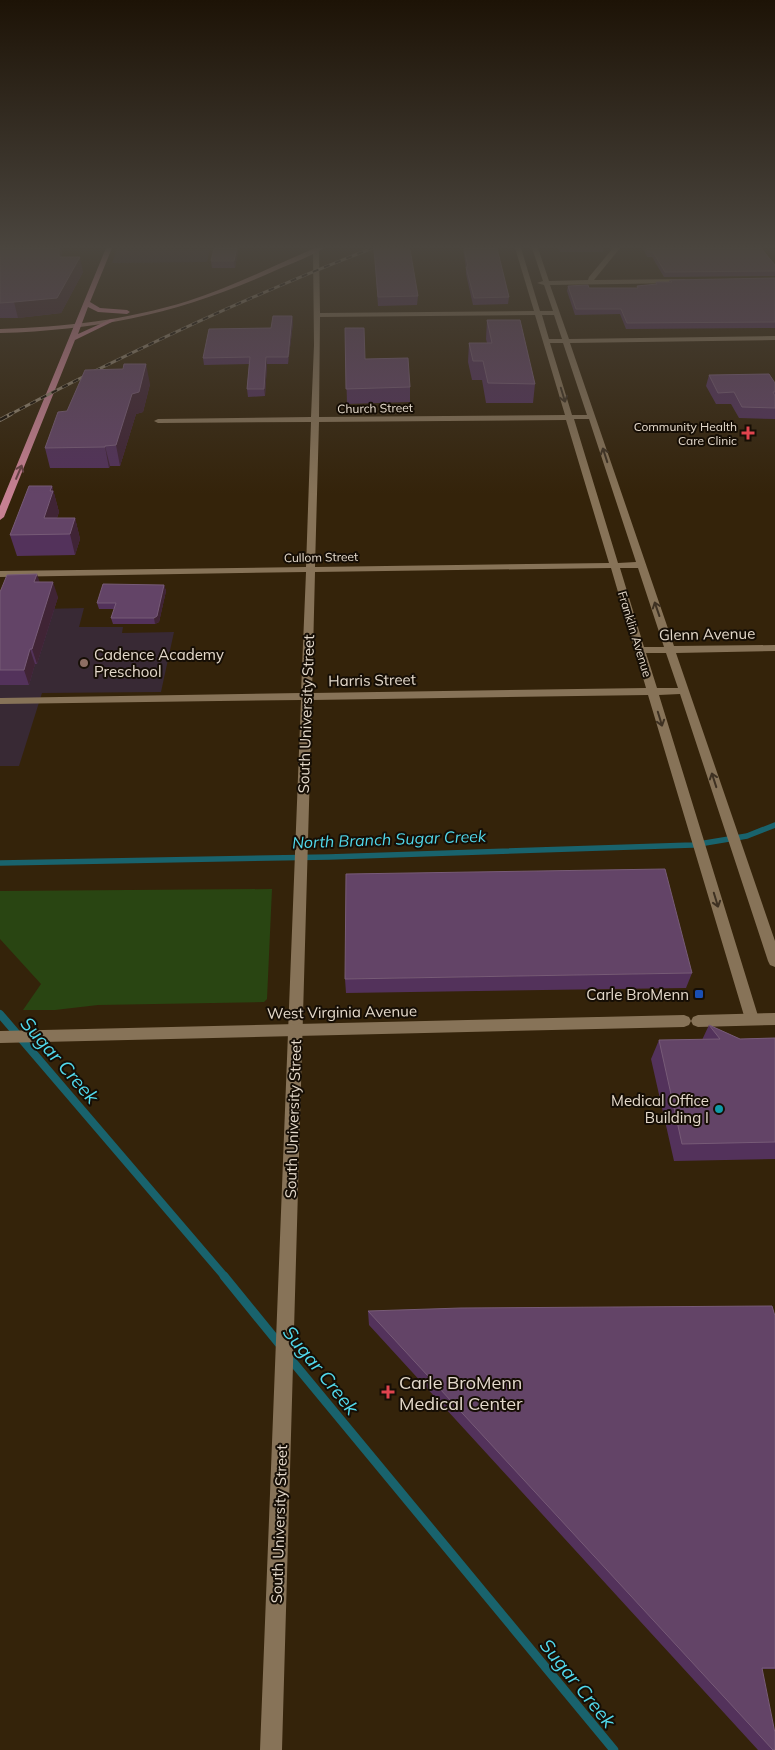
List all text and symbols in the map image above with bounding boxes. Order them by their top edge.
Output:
one-way arrow [558,387,568,403]
street label: Church Street [337,400,413,416]
place label: Community Health Care Clinic [634,419,737,448]
marker: Community Health Care Clinic [741,426,755,440]
one-way arrow [600,448,609,464]
one-way arrow [15,464,24,479]
street label: Cullom Street [284,549,358,565]
street label: Franklin Avenue [615,589,655,679]
one-way arrow [652,602,661,618]
street label: Glenn Avenue [659,624,755,644]
street label: South University Street [294,634,318,794]
place label: Cadence Academy Preschool [94,645,224,681]
marker: Cadence Academy Preschool [78,657,90,669]
street label: Harris Street [328,670,416,690]
one-way arrow [656,710,666,726]
one-way arrow [708,772,718,788]
water label: North Branch Sugar Creek [292,826,487,852]
one-way arrow [711,891,721,907]
place label: Carle BroMenn [586,985,689,1004]
marker: Carle BroMenn [693,988,705,1000]
street label: West Virginia Avenue [267,1001,417,1023]
water label: Sugar Creek [16,1011,105,1109]
street label: South University Street [281,1039,305,1199]
place label: Medical Office Building I [611,1091,709,1127]
marker: Medical Office Building I [713,1103,725,1115]
water label: Sugar Creek [278,1321,365,1420]
place label: Carle BroMenn Medical Center [399,1371,523,1415]
marker: Carle BroMenn Medical Center [381,1385,395,1399]
street label: South University Street [267,1444,291,1604]
water label: Sugar Creek [535,1634,622,1733]

